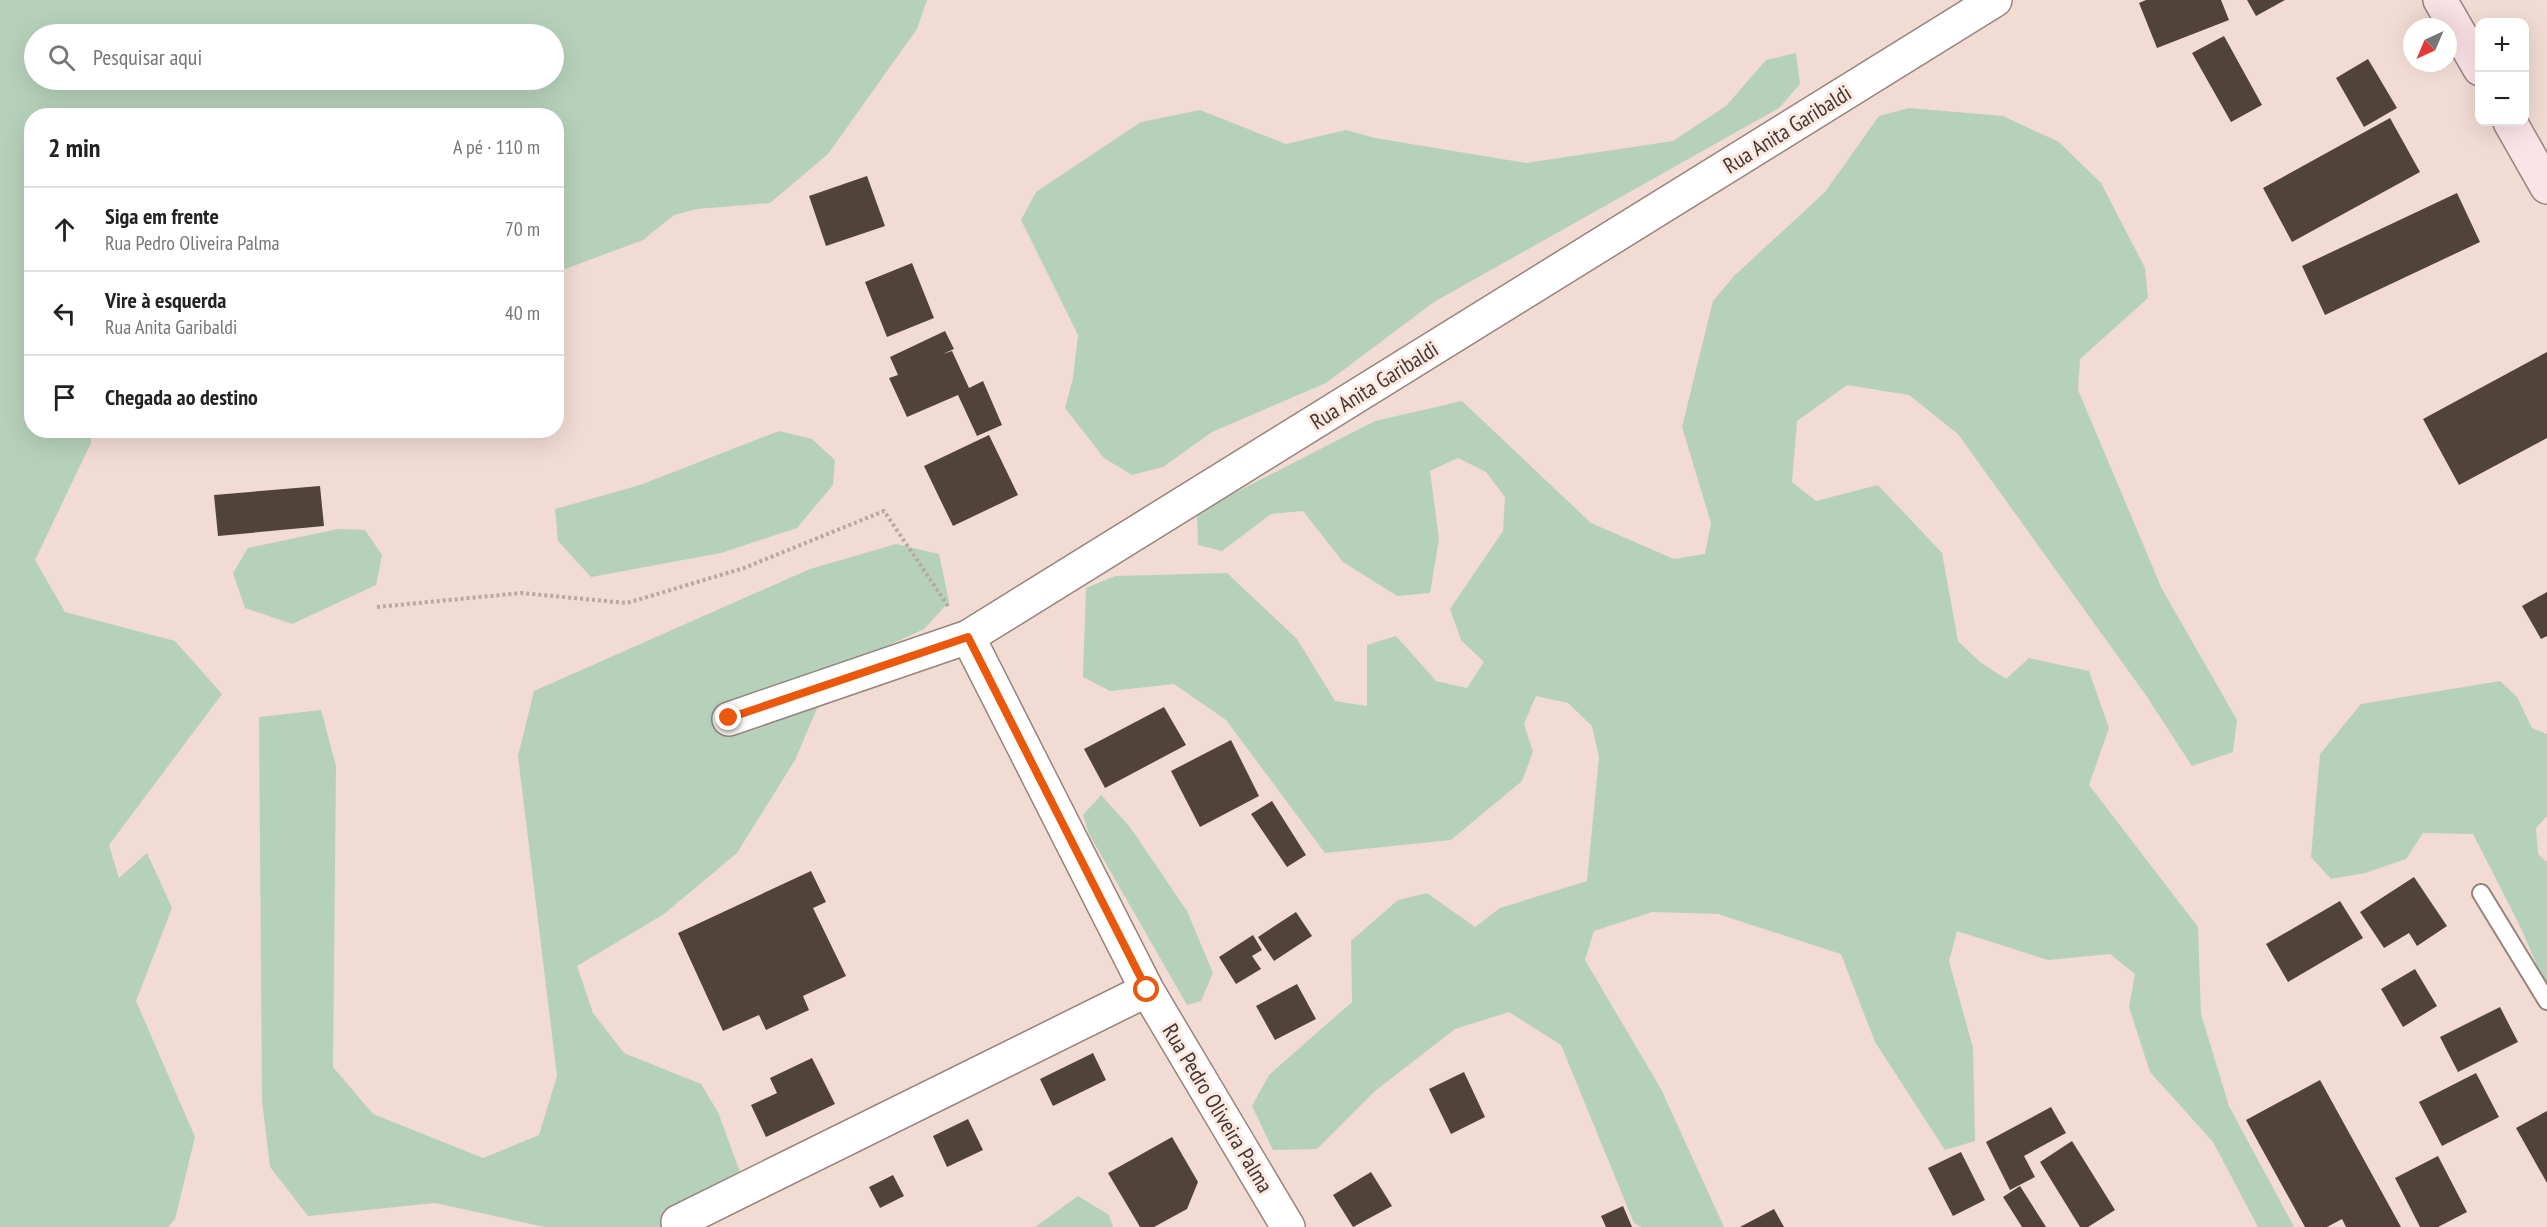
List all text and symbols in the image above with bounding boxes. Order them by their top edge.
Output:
north arrow [2403,18,2457,72]
map controls [2475,18,2529,126]
button: + [2475,18,2529,72]
search box [24,24,564,90]
icon: search [45,41,78,74]
text: Pesquisar aqui [93,43,202,71]
button: − [2475,72,2529,126]
street label: Rua Anita Garibaldi [1718,79,1856,179]
text: 2 min [48,131,101,164]
text: A pé · 110 m [453,134,540,160]
text: Siga em frente [105,202,219,230]
icon: ahead [48,213,81,246]
text: 70 m [505,216,540,242]
text: Rua Pedro Oliveira Palma [105,230,279,256]
text: Vire à esquerda [105,286,226,314]
icon: left [48,297,81,330]
text: 40 m [505,300,540,326]
text: Rua Anita Garibaldi [105,314,237,340]
street label: Rua Anita Garibaldi [1305,335,1443,435]
icon: arrive [48,381,81,414]
text: Chegada ao destino [105,383,258,411]
route end [715,704,741,730]
route start [1133,976,1159,1002]
street label: Rua Pedro Oliveira Palma [1157,1019,1279,1197]

